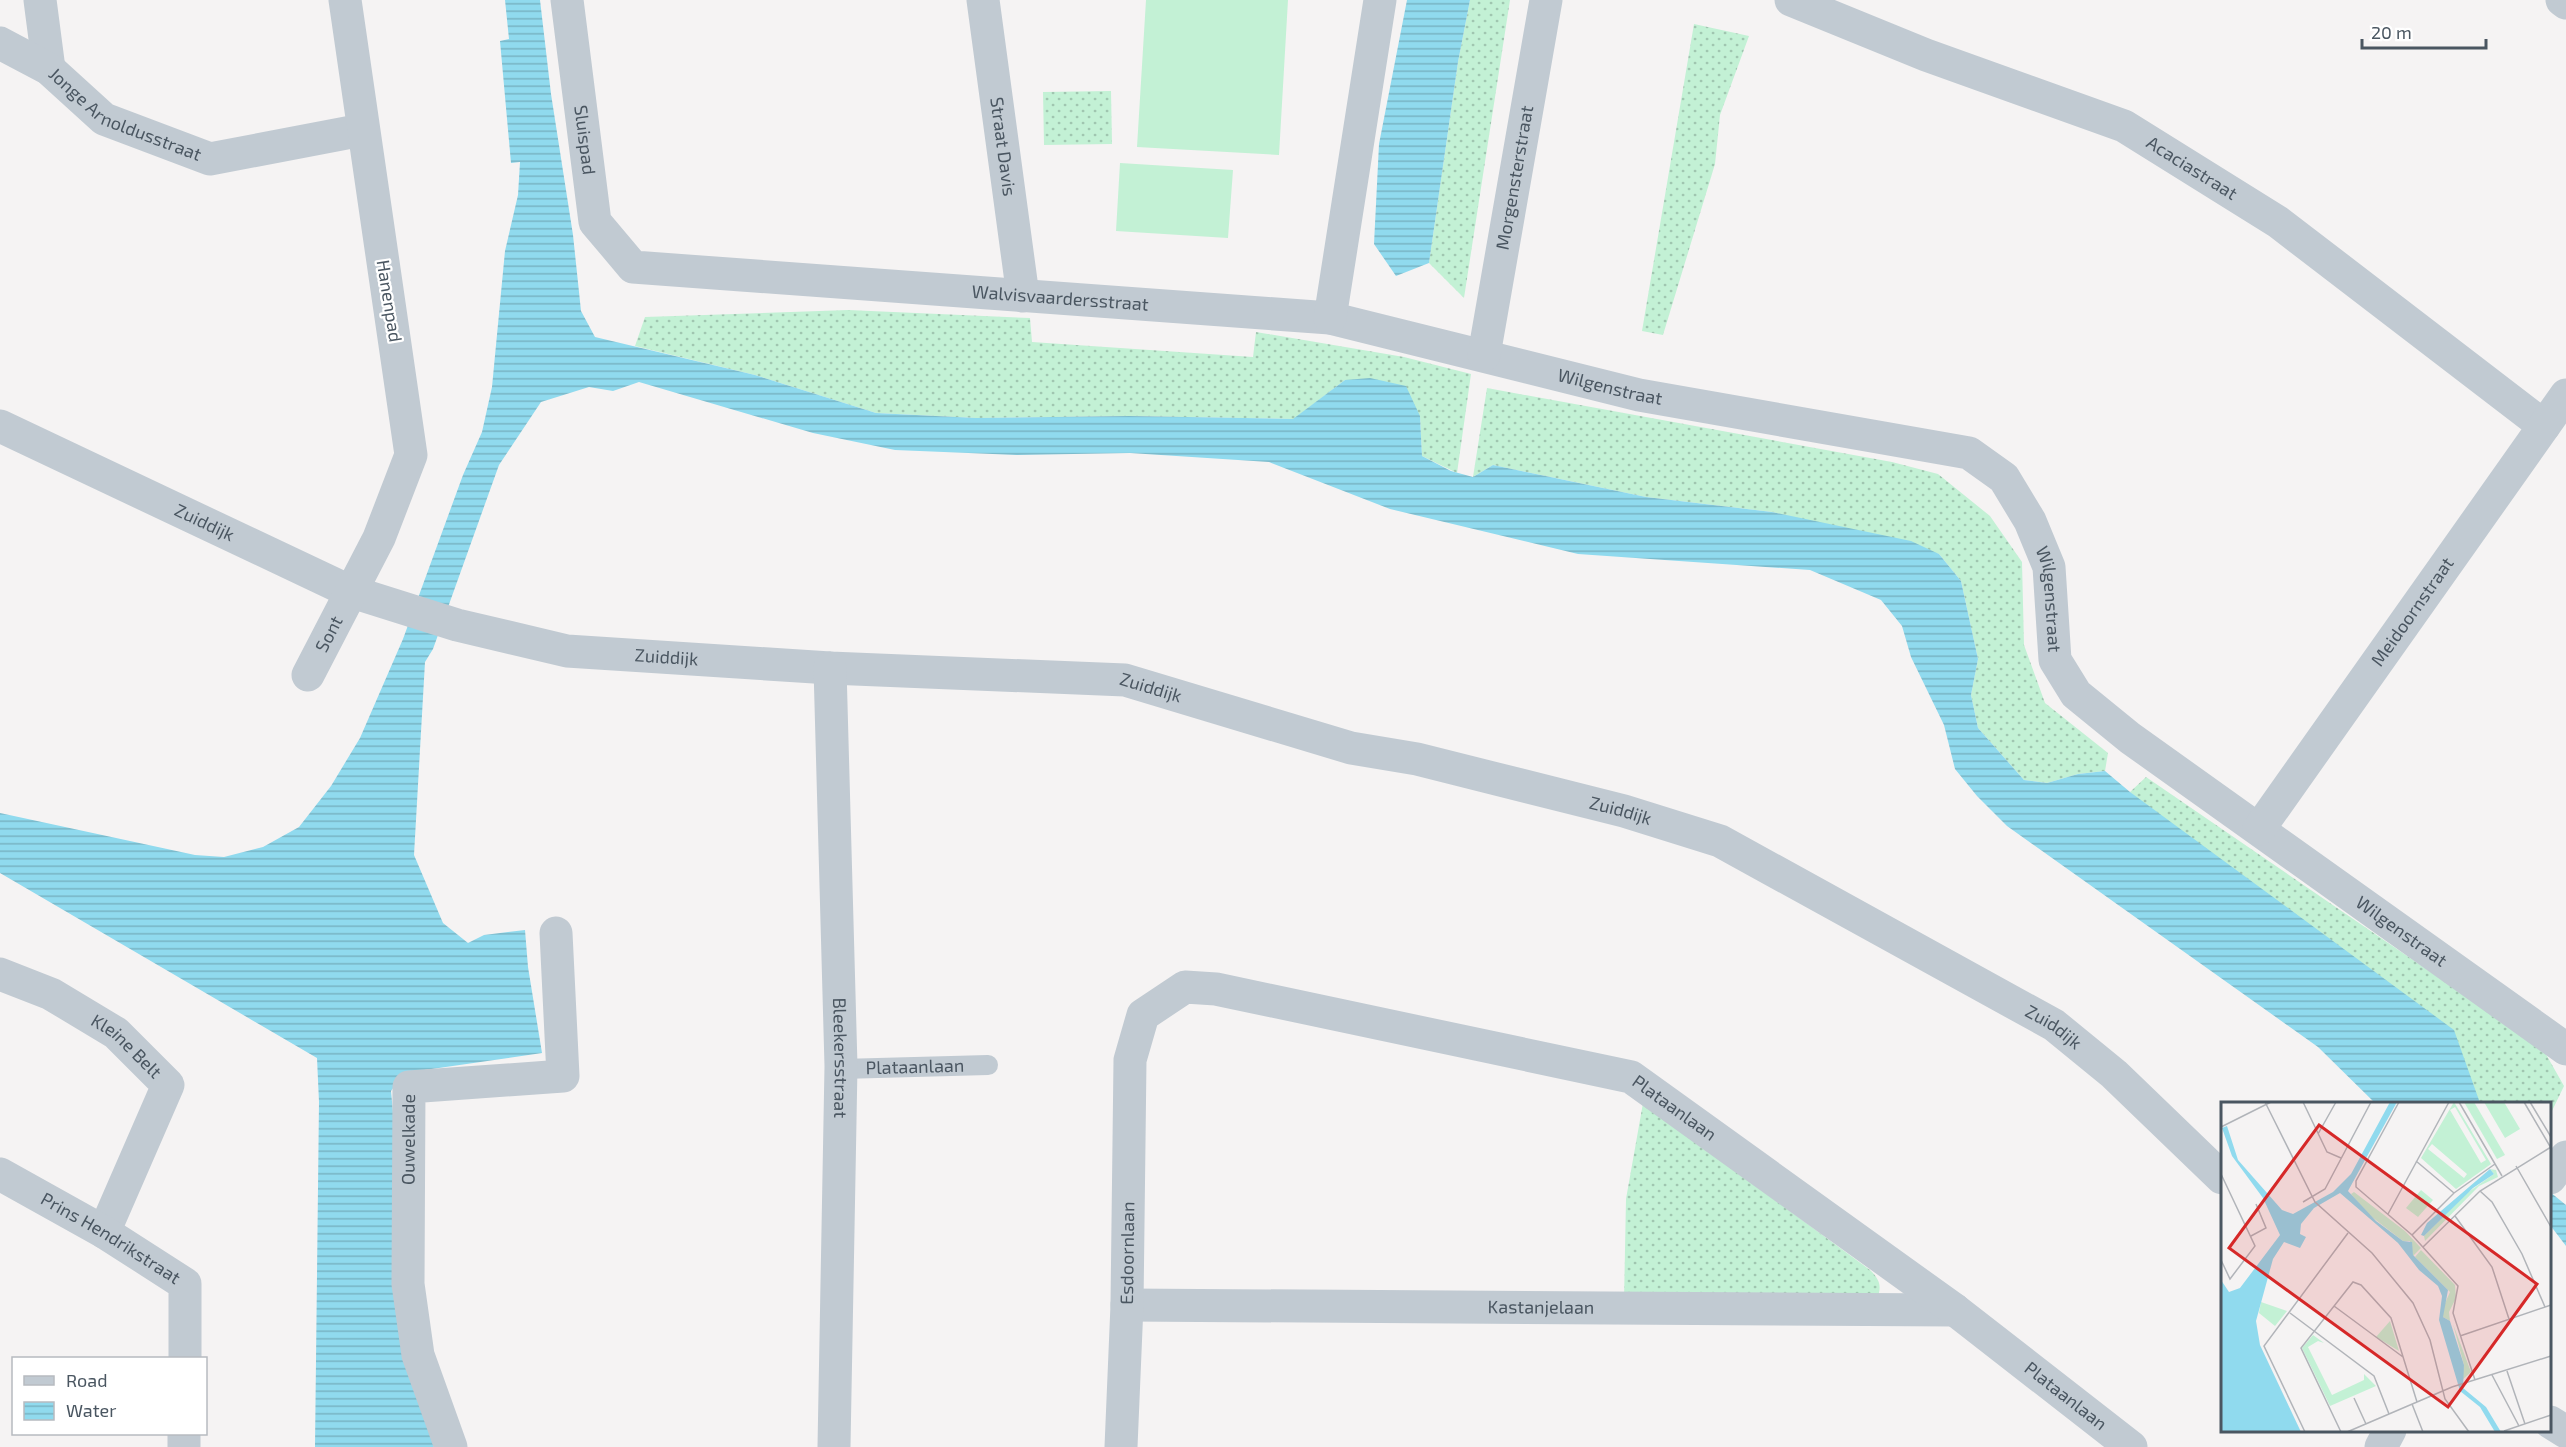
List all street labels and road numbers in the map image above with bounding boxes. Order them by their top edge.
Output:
street label: Jonge Arnoldusstraat [45,62,205,165]
street label: Straat Davis [986,96,1021,197]
street label: Sluispad [570,104,601,176]
street label: Morgensterstraat [1491,104,1537,251]
street label: Acaciastraat [2143,131,2242,204]
street label: Hanenpad [373,258,407,344]
street label: Walvisvaardersstraat [971,280,1150,315]
street label: Wilgenstraat [1556,363,1664,409]
street label: Zuiddijk [171,498,238,545]
street label: Wilgenstraat [2032,543,2066,653]
street label: Meidoornstraat [2366,552,2458,670]
street label: Sont [310,612,347,655]
street label: Zuiddijk [634,643,699,669]
street label: Zuiddijk [1117,667,1185,707]
street label: Zuiddijk [1587,791,1655,829]
street label: Wilgenstraat [2352,891,2452,971]
street label: Bleekersstraat [829,997,853,1119]
street label: Zuiddijk [2022,999,2087,1053]
street label: Kleine Belt [88,1009,167,1083]
street label: Plataanlaan [865,1054,965,1078]
street label: Plataanlaan [1628,1070,1721,1145]
street label: Ouwelkade [397,1094,419,1185]
street label: Prins Hendrikstraat [37,1187,185,1288]
street label: Esdoornlaan [1115,1201,1138,1305]
street label: Kastanjelaan [1488,1295,1594,1318]
street label: Plataanlaan [2021,1356,2112,1434]

